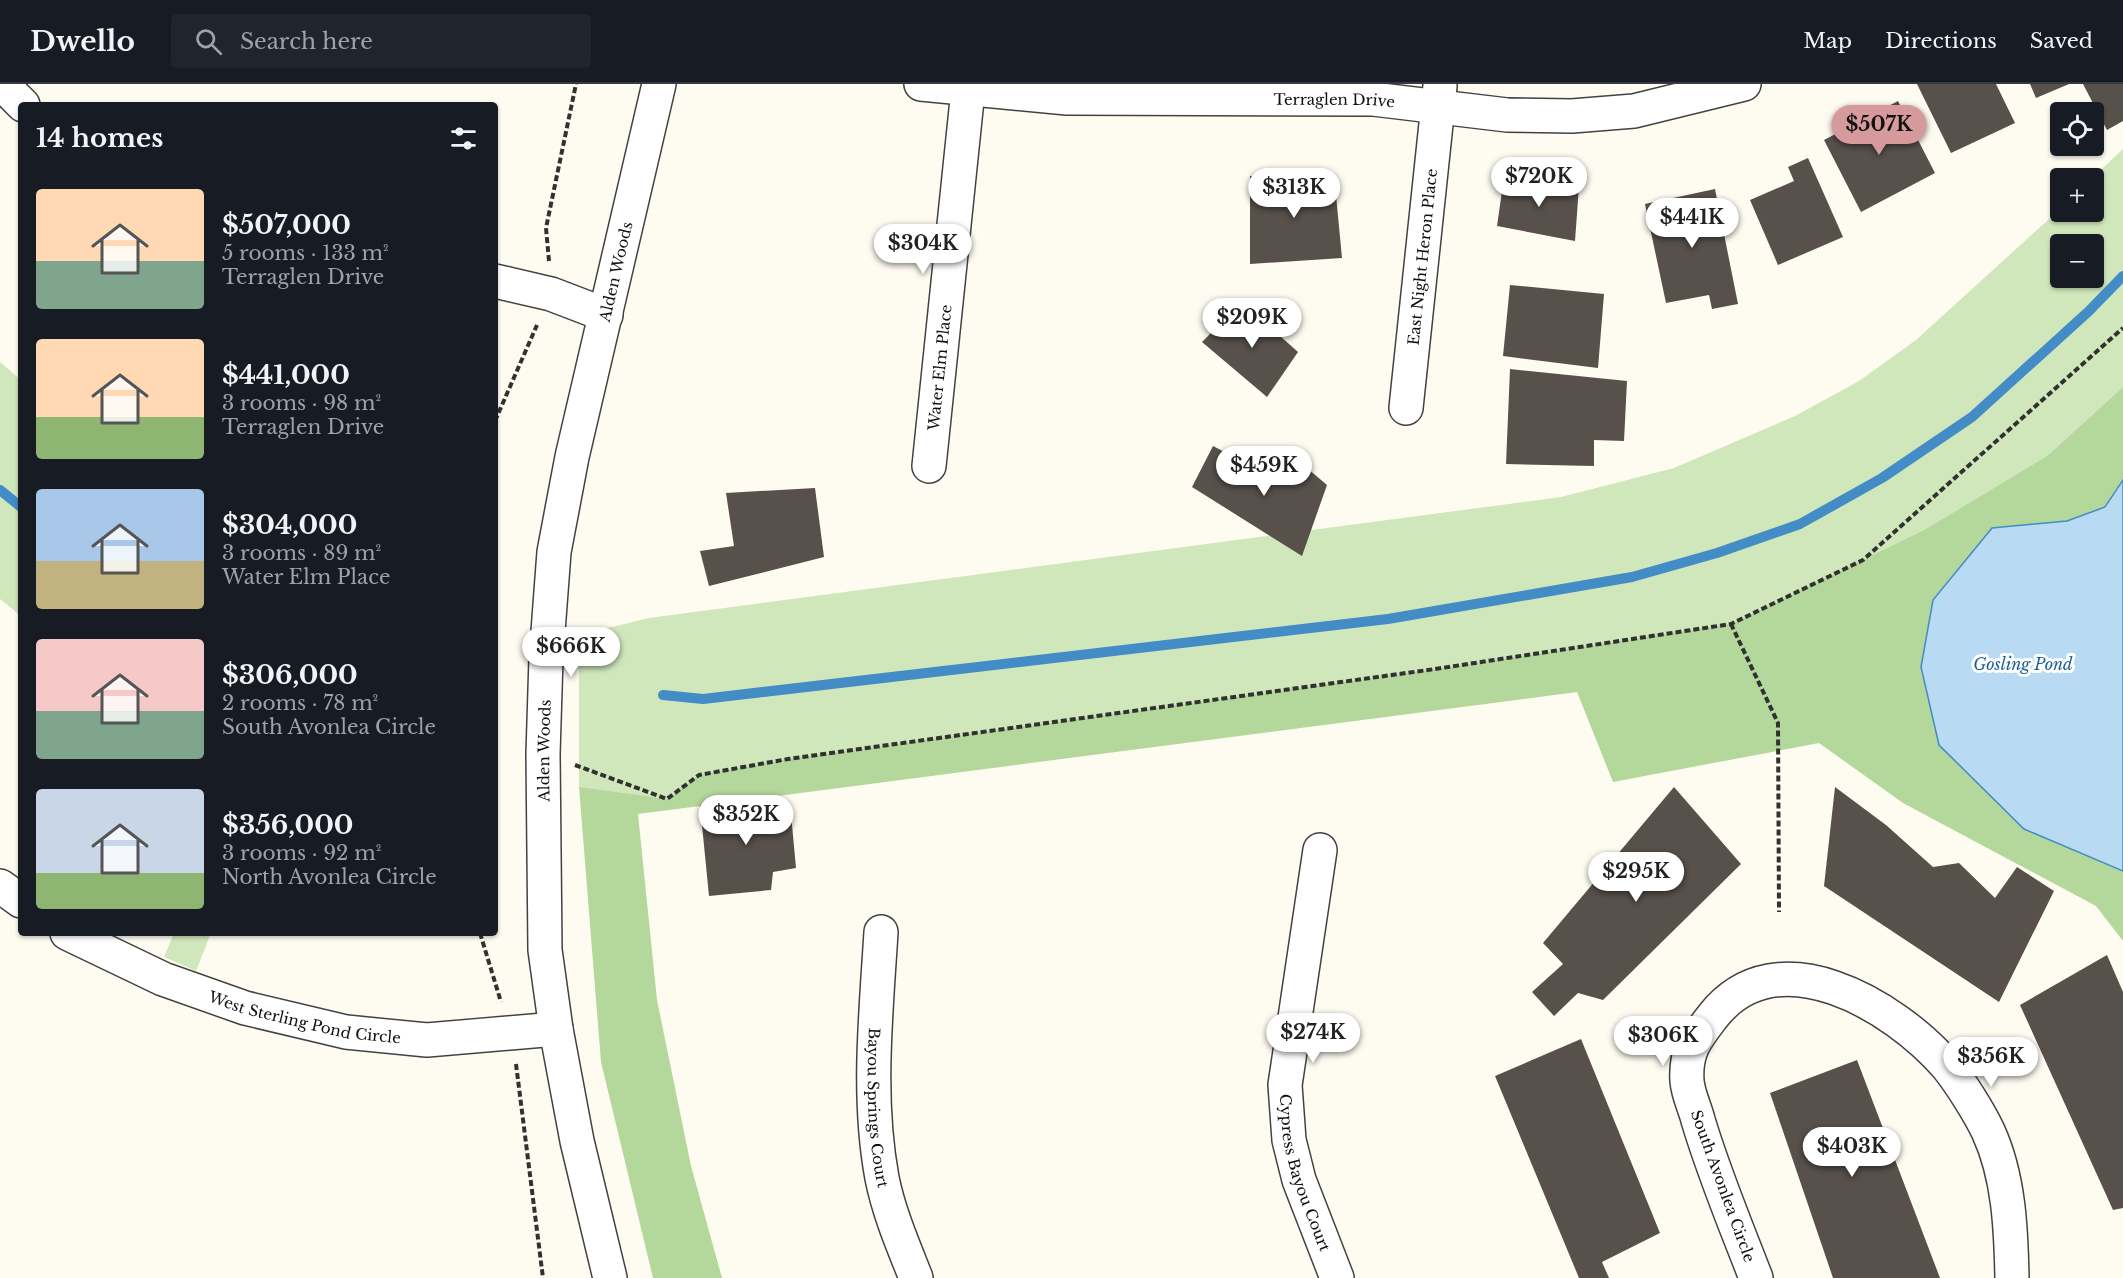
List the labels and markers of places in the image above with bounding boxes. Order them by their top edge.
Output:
pin: $507K [1837,105,1921,156]
pin: $720K [1497,157,1581,208]
pin: $313K [1252,168,1336,219]
pin: $441K [1650,198,1734,249]
pin: $304K [881,224,965,275]
pin: $209K [1210,298,1294,349]
pin: $459K [1222,446,1306,497]
pin: $666K [529,627,613,678]
pin: $352K [704,795,788,846]
pin: $295K [1594,852,1678,903]
pin: $274K [1271,1013,1355,1064]
pin: $306K [1621,1016,1705,1067]
pin: $356K [1949,1037,2033,1088]
pin: $403K [1810,1127,1894,1178]

